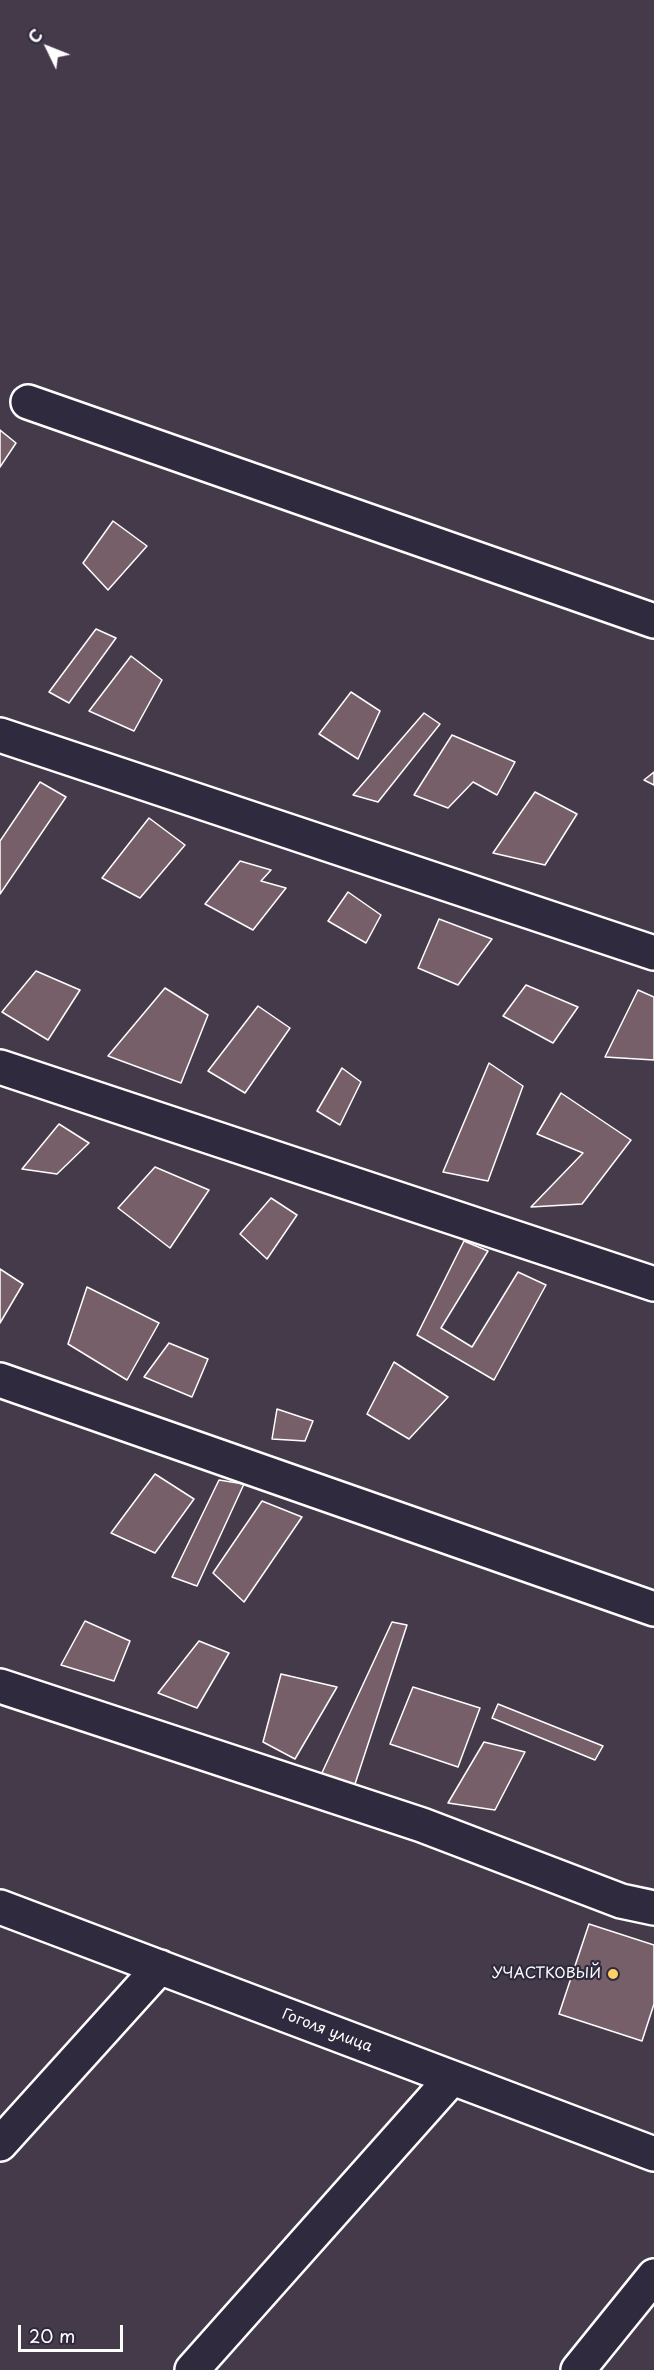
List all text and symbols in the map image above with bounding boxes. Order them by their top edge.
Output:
north arrow [18,18,78,78]
text: С [22,23,48,48]
place label: УЧАСТКОВЫЙ [492,1965,601,1983]
marker: УЧАСТКОВЫЙ [606,1967,620,1981]
street label: Гоголя улица [279,2005,375,2057]
scale bar [21,2313,126,2351]
text: 20 m [29,2322,75,2349]

